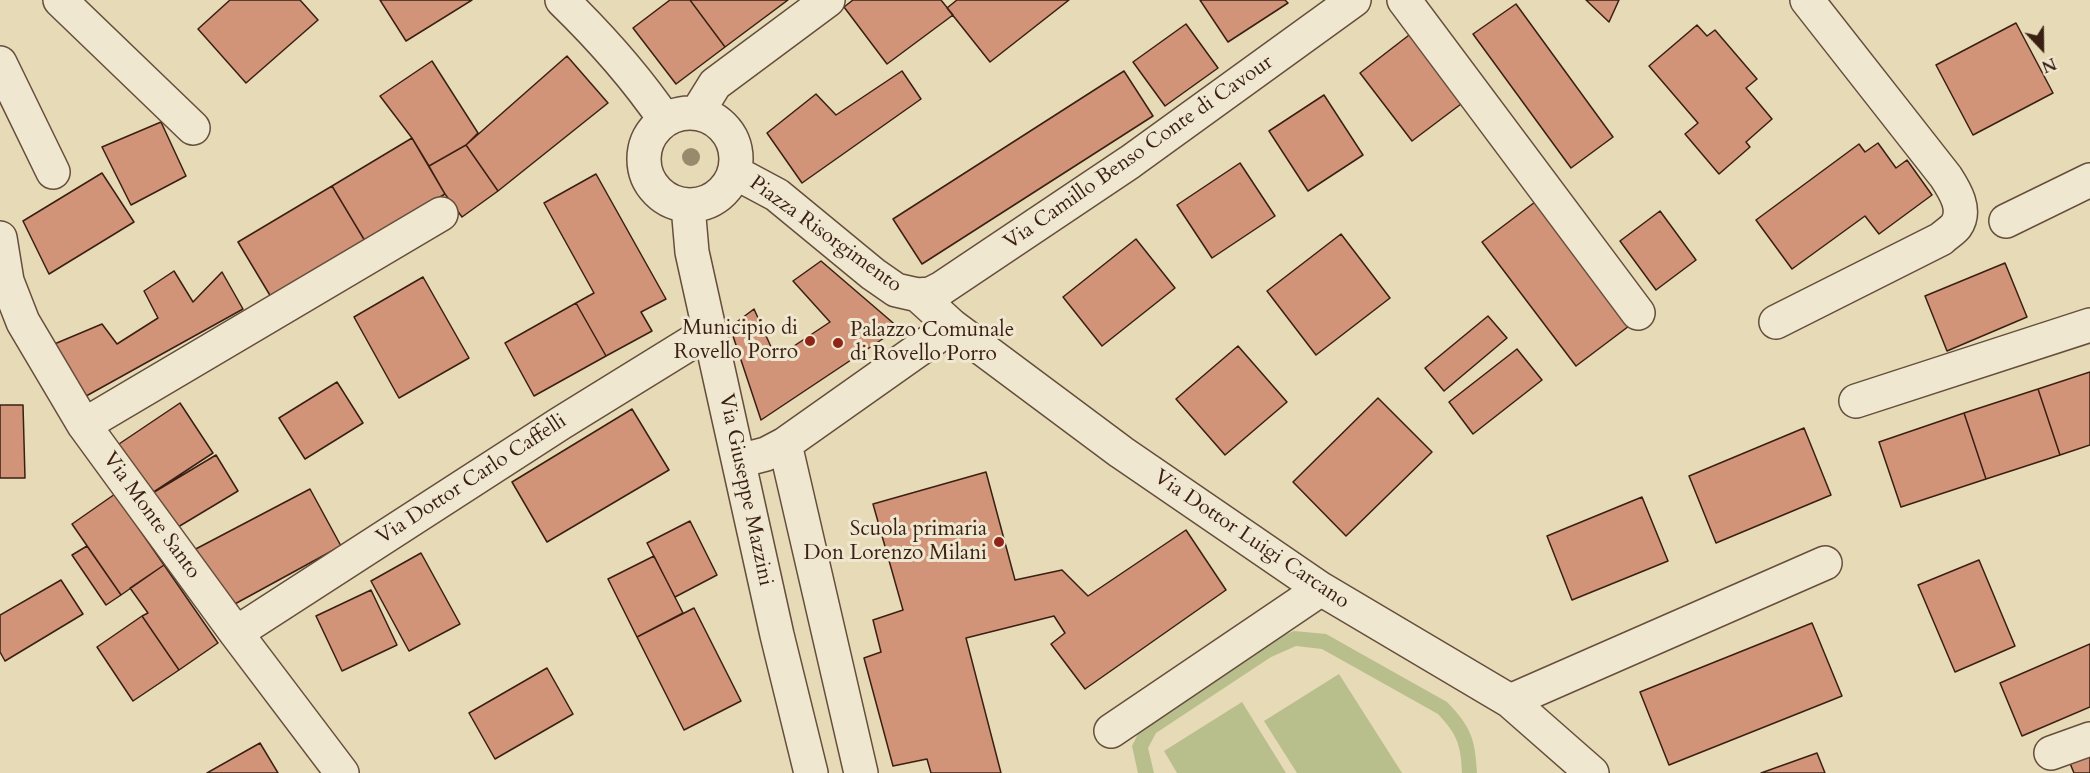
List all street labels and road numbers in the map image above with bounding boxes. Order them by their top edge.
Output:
street label: Via Camillo Benso Conte di Cavour [1000,50,1278,256]
street label: Piazza Risorgimento [744,171,906,299]
street label: Via Giuseppe Mazzini [712,392,778,588]
street label: Via Dottor Carlo Caffelli [372,409,572,551]
street label: Via Monte Santo [97,448,205,584]
street label: Via Dottor Luigi Carcano [1148,465,1354,615]

